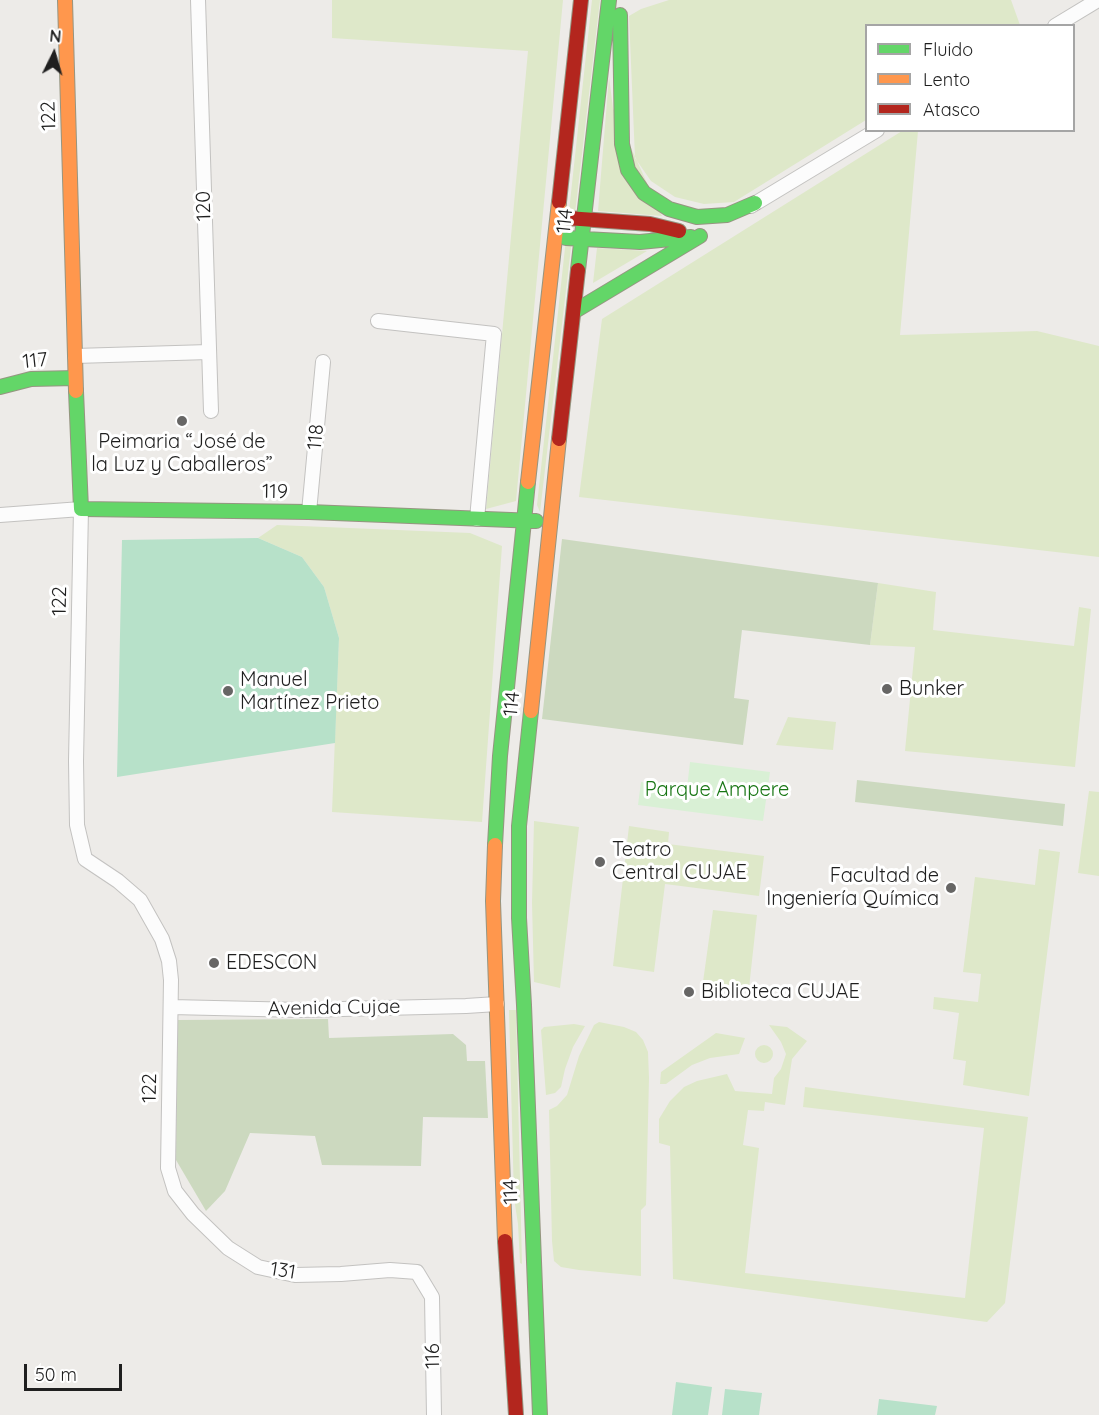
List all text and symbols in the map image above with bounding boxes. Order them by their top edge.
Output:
north arrow [24,24,84,84]
legend [865,24,1075,132]
text: N [49,26,62,47]
text: Fluido [923,38,973,61]
text: Lento [923,68,970,91]
text: Atasco [923,98,980,121]
street label: 122 [36,101,62,131]
street label: 120 [191,190,217,222]
street label: 114 [552,207,578,235]
street label: 117 [21,348,49,374]
marker: Peimaria “José de la Luz y Caballeros” [175,414,189,428]
street label: 118 [303,423,329,451]
place label: Peimaria “José de la Luz y Caballeros” [91,430,273,477]
street label: 119 [262,480,288,504]
street label: 122 [48,586,72,616]
place label: Manuel Martínez Prieto [240,668,379,715]
place label: Bunker [899,677,964,701]
marker: Bunker [880,682,894,696]
marker: Manuel Martínez Prieto [221,684,235,698]
street label: 114 [499,690,525,718]
park label: Parque Ampere [645,778,789,802]
place label: Teatro Central CUJAE [612,838,747,885]
marker: Teatro Central CUJAE [593,855,607,869]
place label: Facultad de Ingeniería Química [766,864,939,911]
marker: Facultad de Ingeniería Química [944,881,958,895]
place label: EDESCON [226,951,317,975]
marker: EDESCON [207,956,221,970]
place label: Biblioteca CUJAE [701,980,860,1004]
marker: Biblioteca CUJAE [682,985,696,999]
street label: Avenida Cujae [267,995,401,1021]
street label: 122 [138,1073,162,1103]
street label: 114 [499,1179,523,1205]
street label: 131 [269,1257,297,1285]
street label: 116 [421,1343,445,1369]
scale bar [27,1352,124,1390]
text: 50 m [35,1363,77,1386]

